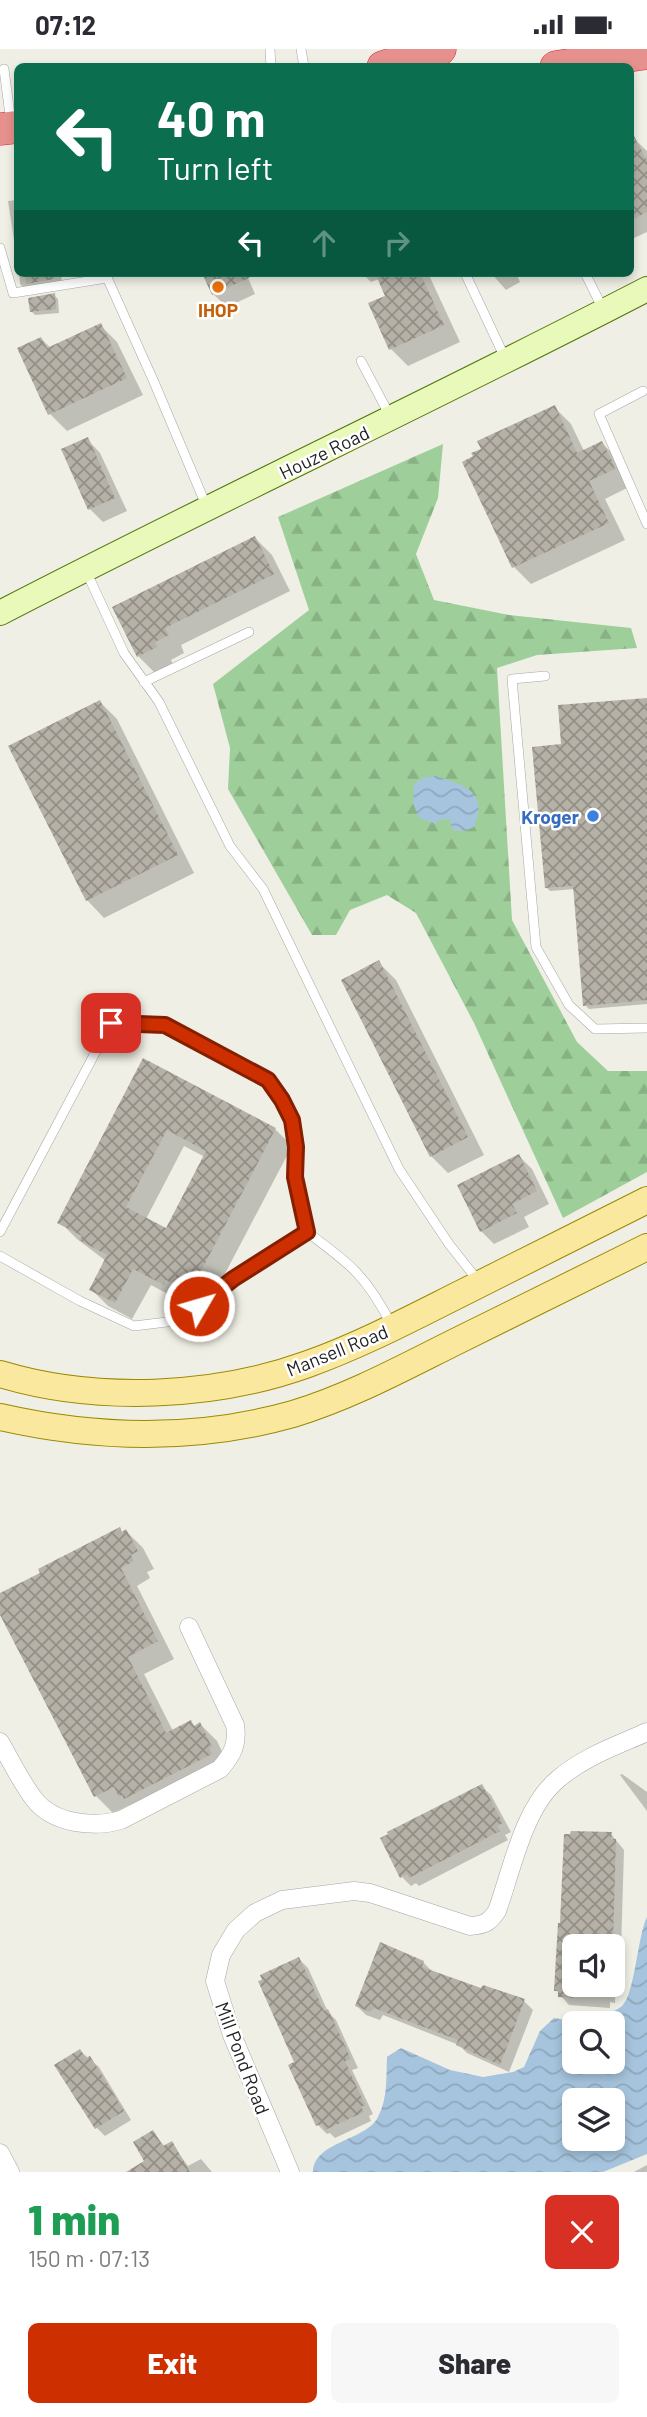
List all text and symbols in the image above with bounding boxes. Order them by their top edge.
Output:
text: 07:12 [35,9,96,40]
text: 40 m [157,88,265,147]
icon: left [42,91,133,182]
text: Turn left [157,148,274,186]
icon: left [232,224,270,262]
icon: ahead [305,224,343,262]
icon: right [378,224,416,262]
marker: IHOP [210,279,226,295]
place label: IHOP [198,298,238,321]
street label: Houze Road [275,420,373,484]
place label: Kroger [521,805,580,828]
marker: Kroger [585,808,601,824]
pin [81,993,141,1053]
icon: arrive [92,1004,130,1042]
position arrow [162,1269,236,1343]
street label: Mansell Road [283,1319,391,1381]
map controls [562,1934,625,2151]
button: sound [562,1934,625,1997]
street label: Mill Pond Road [211,1999,275,2117]
button: search [562,2011,625,2074]
button: layers [562,2088,625,2151]
text: 1 min [28,2193,120,2243]
button: close [545,2195,619,2269]
text: 150 m · 07:13 [28,2244,150,2272]
button: Exit [28,2323,317,2403]
button: Share [331,2323,619,2403]

